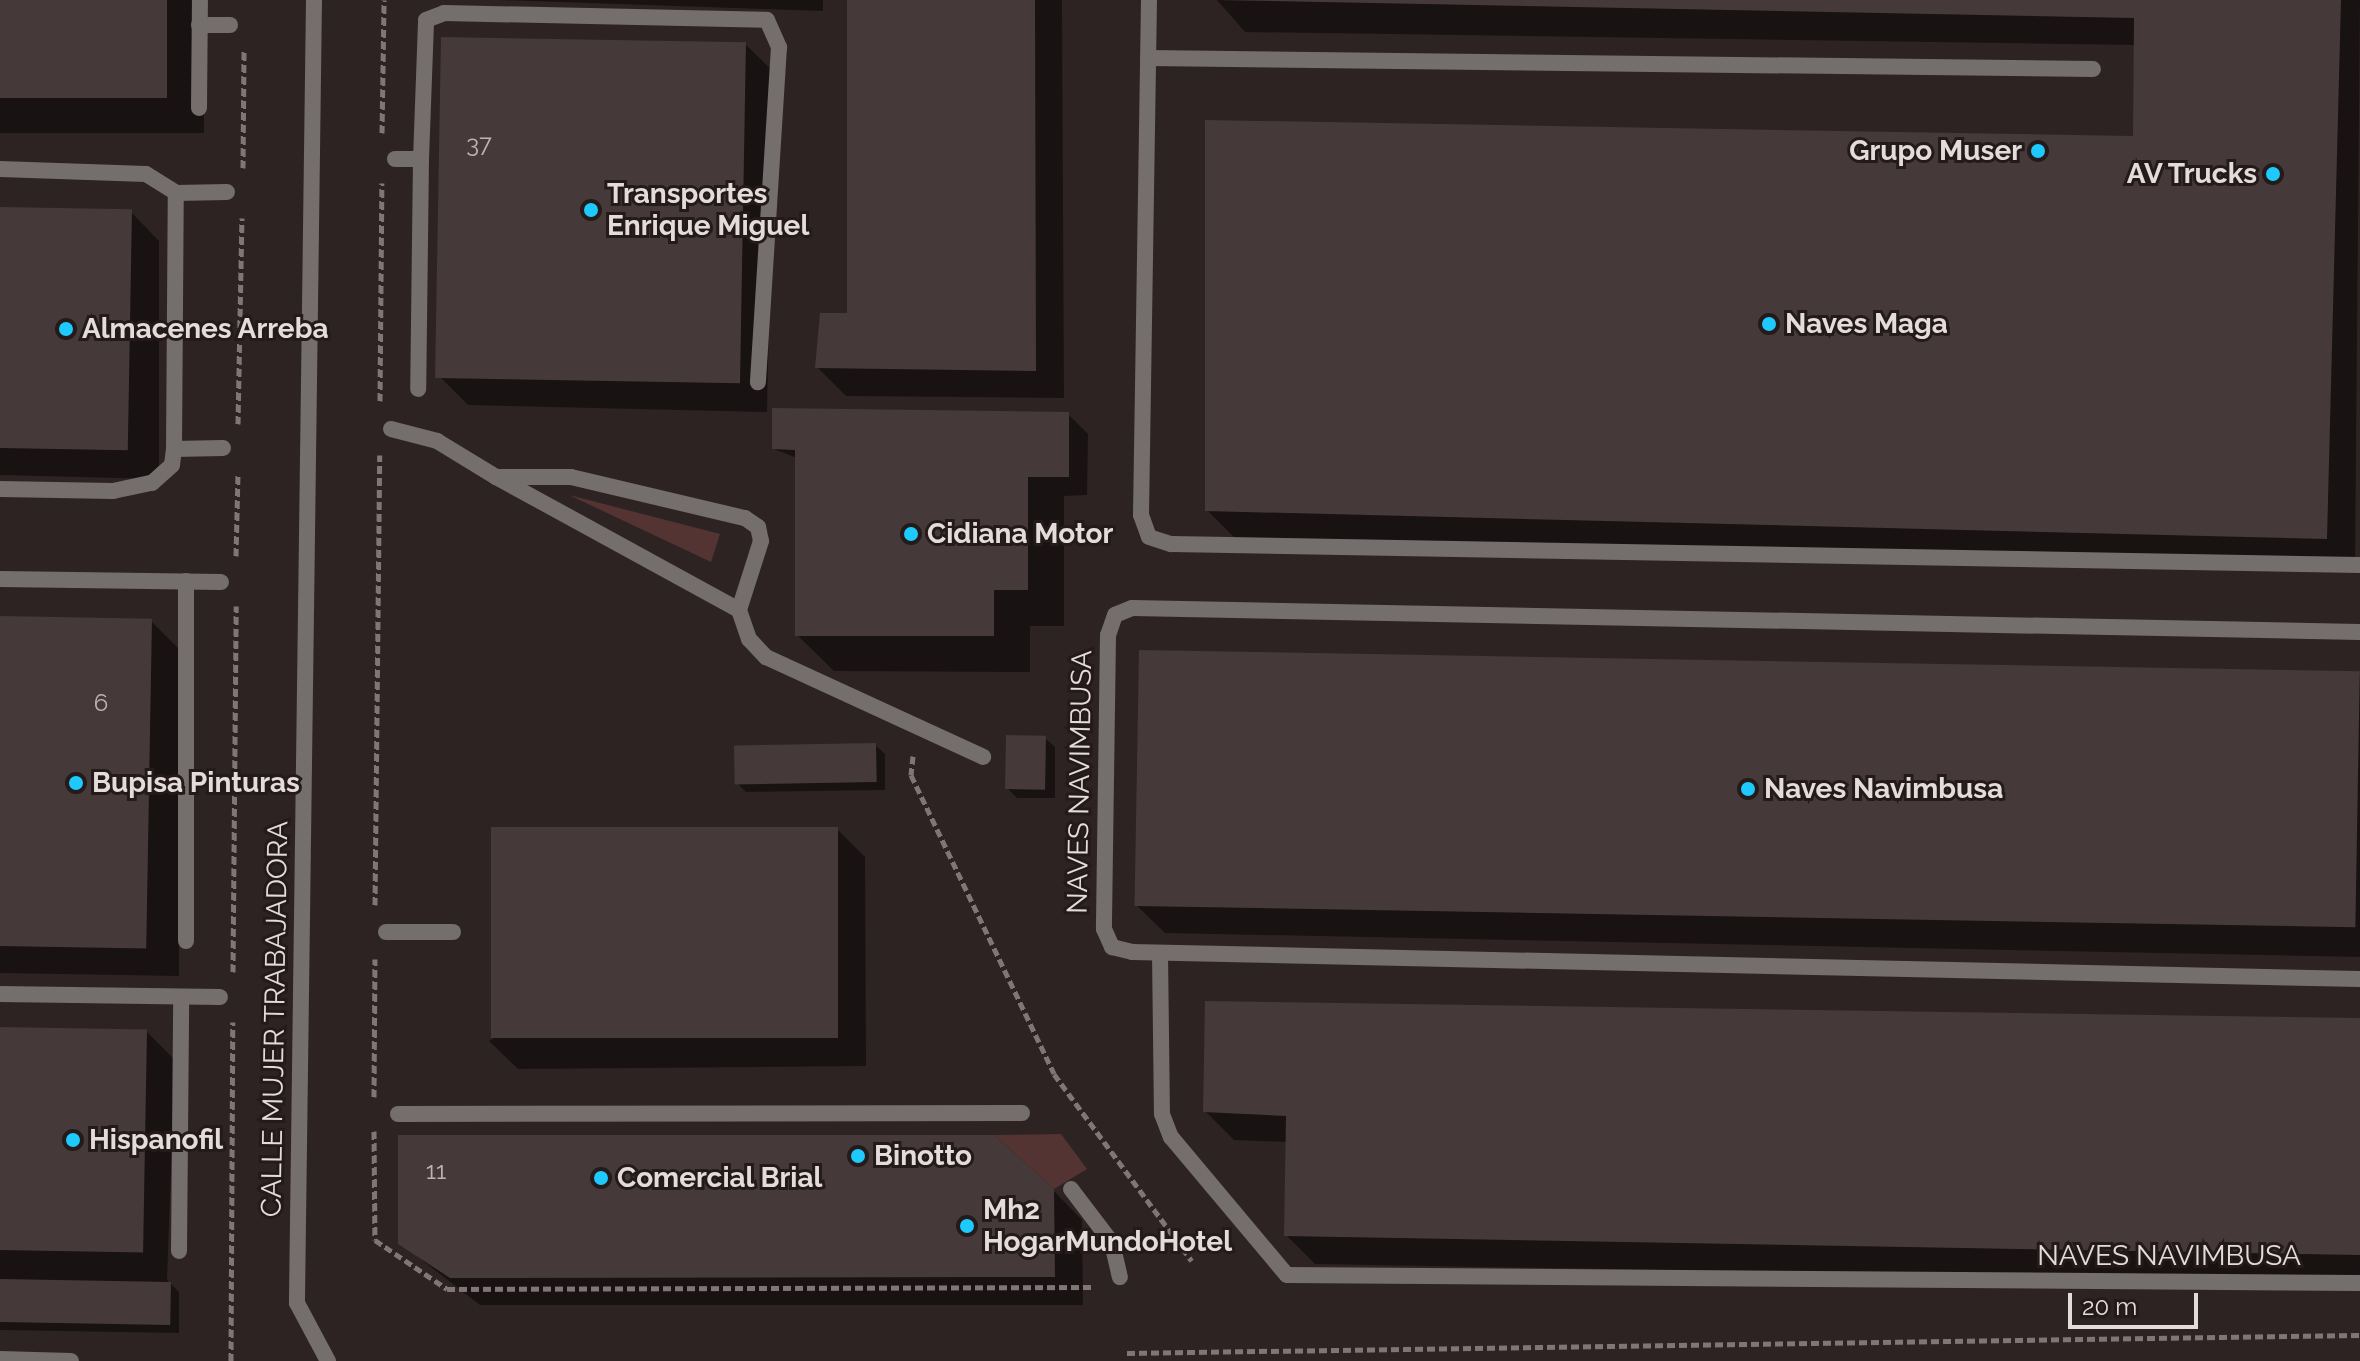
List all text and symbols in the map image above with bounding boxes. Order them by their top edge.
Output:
house number: 37 [466,130,492,158]
place label: Grupo Muser [1849,134,2022,168]
marker: Grupo Muser [2029,142,2047,160]
place label: AV Trucks [2125,157,2257,191]
marker: AV Trucks [2264,165,2282,183]
place label: Transportes Enrique Miguel [607,177,809,243]
marker: Transportes Enrique Miguel [582,201,600,219]
place label: Naves Maga [1785,307,1948,341]
place label: Almacenes Arreba [82,312,329,346]
marker: Naves Maga [1760,315,1778,333]
marker: Almacenes Arreba [57,320,75,338]
place label: Cidiana Motor [927,517,1113,551]
marker: Cidiana Motor [902,525,920,543]
street label: NAVES NAVIMBUSA [1061,650,1099,914]
house number: 6 [94,689,108,717]
place label: Bupisa Pinturas [92,766,300,800]
place label: Naves Navimbusa [1764,772,2003,806]
marker: Bupisa Pinturas [67,774,85,792]
marker: Naves Navimbusa [1739,780,1757,798]
street label: CALLE MUJER TRABAJADORA [255,820,295,1218]
place label: Hispanofil [89,1123,223,1157]
marker: Hispanofil [64,1131,82,1149]
place label: Binotto [874,1139,972,1173]
marker: Binotto [849,1147,867,1165]
house number: 11 [426,1157,446,1185]
place label: Comercial Brial [617,1161,823,1195]
marker: Comercial Brial [592,1169,610,1187]
place label: Mh2 HogarMundoHotel [983,1193,1232,1259]
marker: Mh2 HogarMundoHotel [958,1217,976,1235]
street label: NAVES NAVIMBUSA [2037,1239,2301,1273]
scale bar [2072,1277,2202,1327]
text: 20 m [2082,1292,2137,1321]

